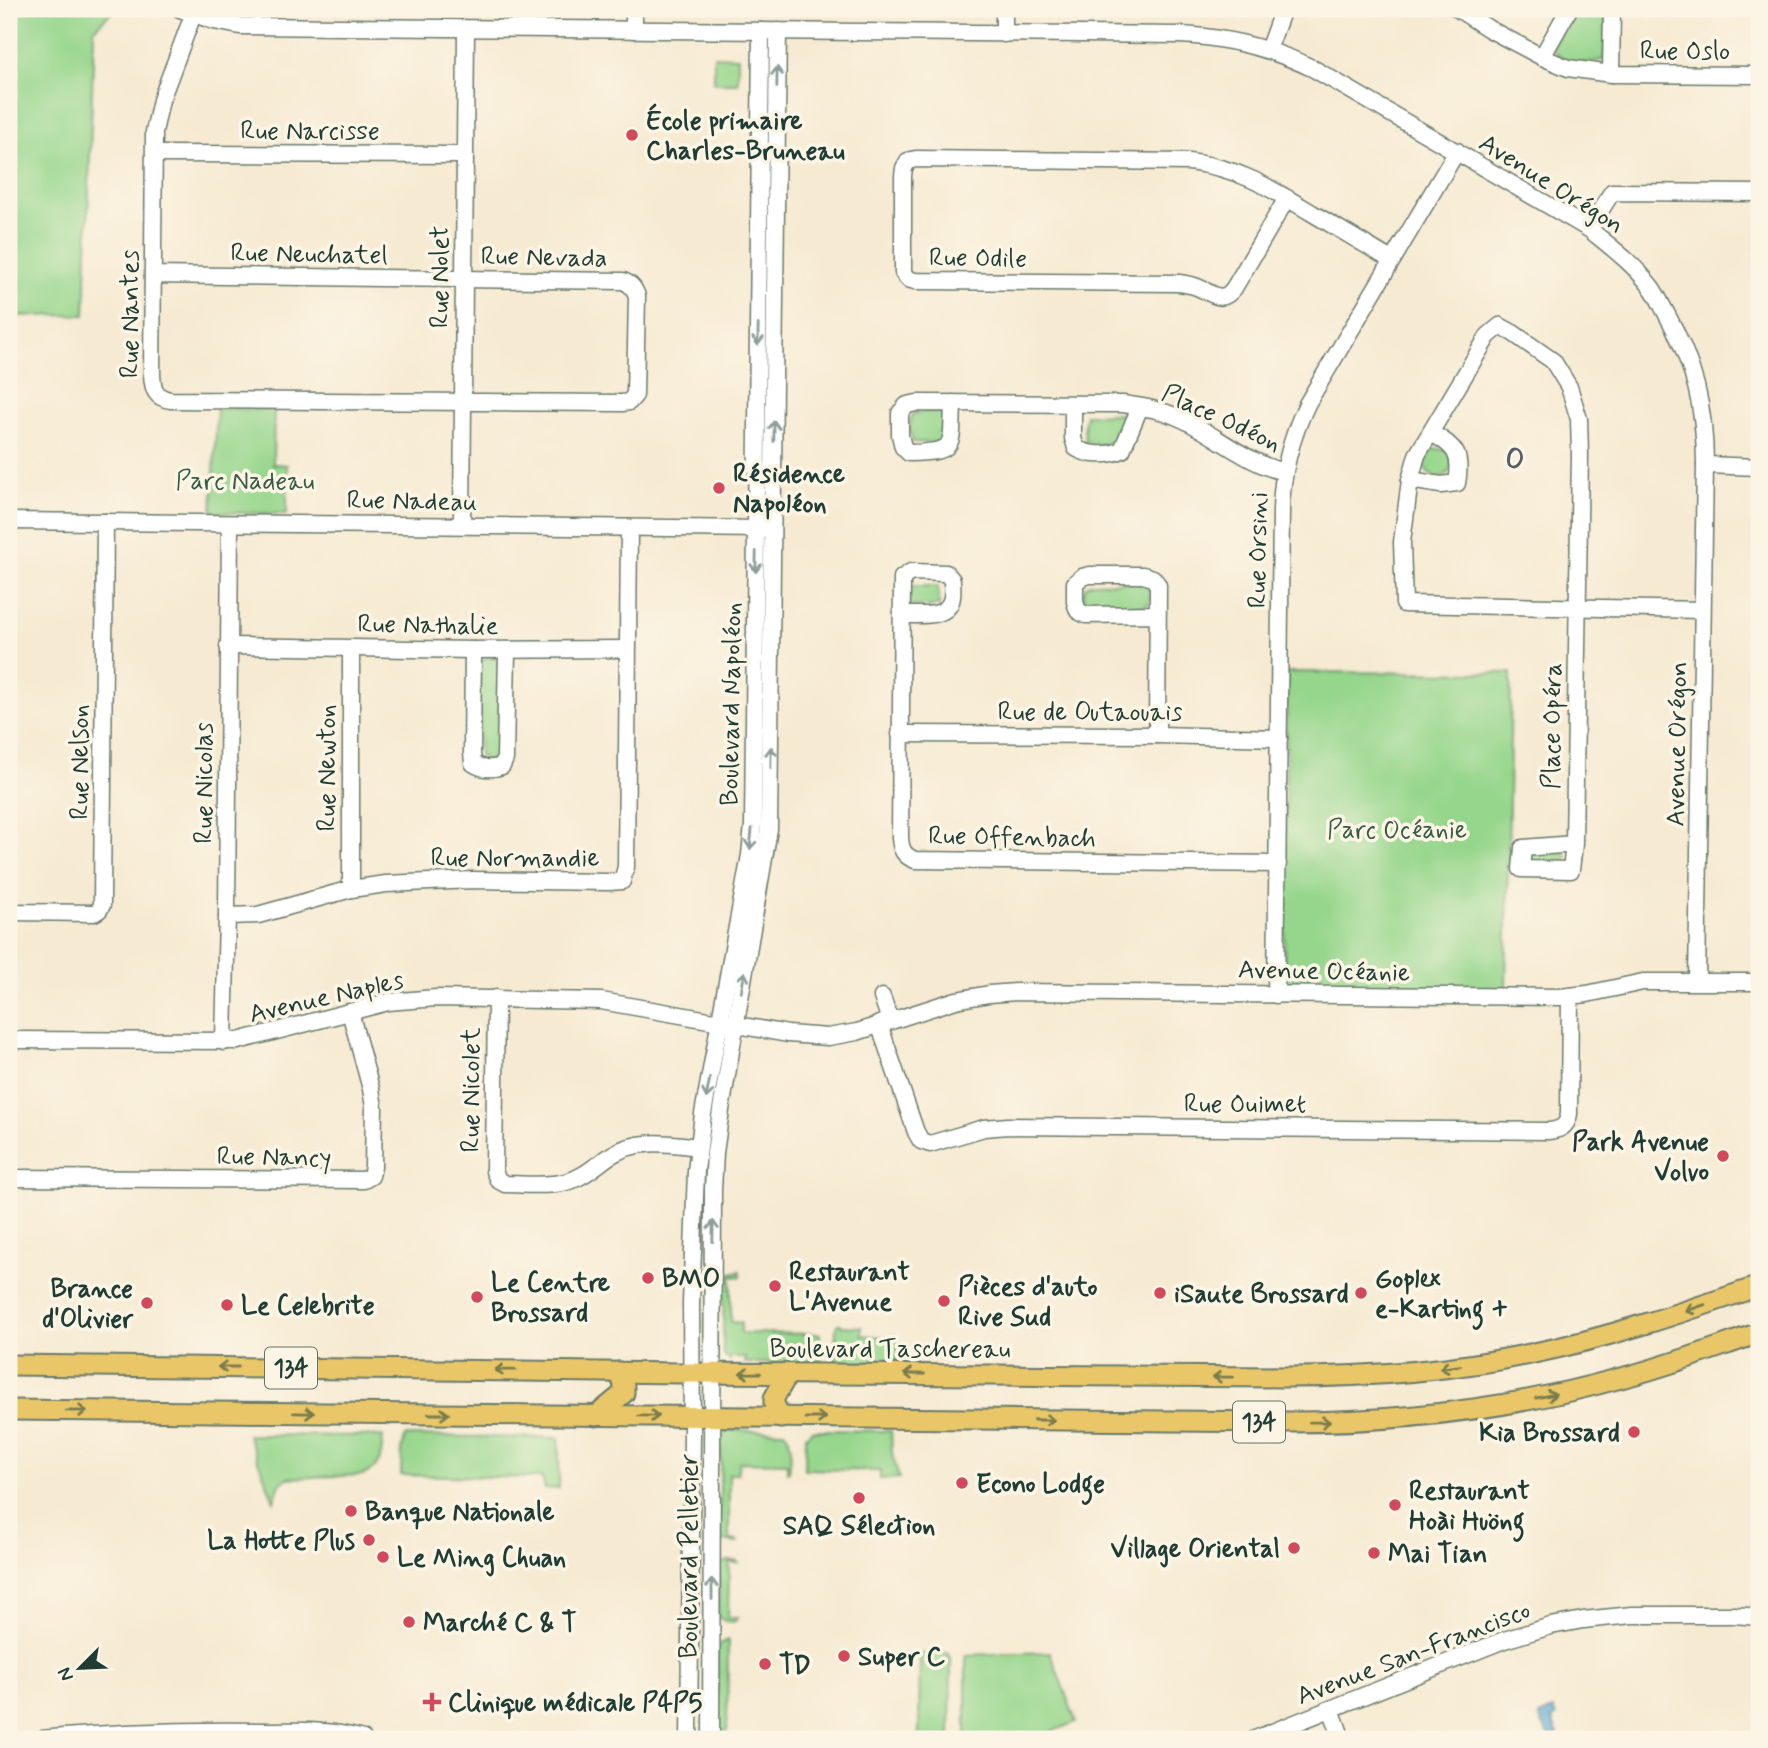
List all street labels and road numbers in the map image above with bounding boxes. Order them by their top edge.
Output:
street label: Rue Oslo [1640,35,1730,69]
street label: Rue Narcisse [240,115,380,149]
street label: Avenue Orégon [1472,127,1630,243]
street label: Rue Nolet [424,226,458,328]
street label: Rue Neuchatel [230,237,388,273]
street label: Rue Nevada [480,240,608,276]
street label: Rue Odile [929,241,1027,277]
street label: Rue Nantes [114,250,148,378]
street label: Place Odéon [1156,376,1286,461]
street label: Rue Nadeau [346,484,478,520]
street label: Rue Orsini [1241,492,1277,609]
street label: Boulevard Napoléon [713,602,751,806]
street label: Rue Nathalie [357,608,499,644]
street label: Avenue Orégon [1660,661,1696,827]
street label: Place Opéra [1535,662,1571,790]
street label: Rue de Outaouais [998,696,1182,730]
street label: Rue Nelson [64,704,98,820]
street label: Rue Newton [311,704,345,832]
street label: Rue Nicolas [188,722,222,844]
street label: Rue Offenbach [928,820,1096,856]
street label: Rue Normandie [430,842,600,876]
street label: Avenue Océanie [1237,953,1410,991]
street label: Avenue Naples [246,964,407,1032]
street label: Rue Nicolet [455,1028,489,1152]
street label: Rue Ouimet [1184,1088,1306,1122]
street label: Rue Nancy [216,1140,332,1176]
street label: Boulevard Taschereau [770,1333,1010,1367]
road number: 134 [265,1348,317,1388]
road number: 134 [1233,1402,1285,1442]
street label: Boulevard Pelletier [673,1454,707,1658]
street label: Avenue San-Francisco [1292,1594,1535,1714]

